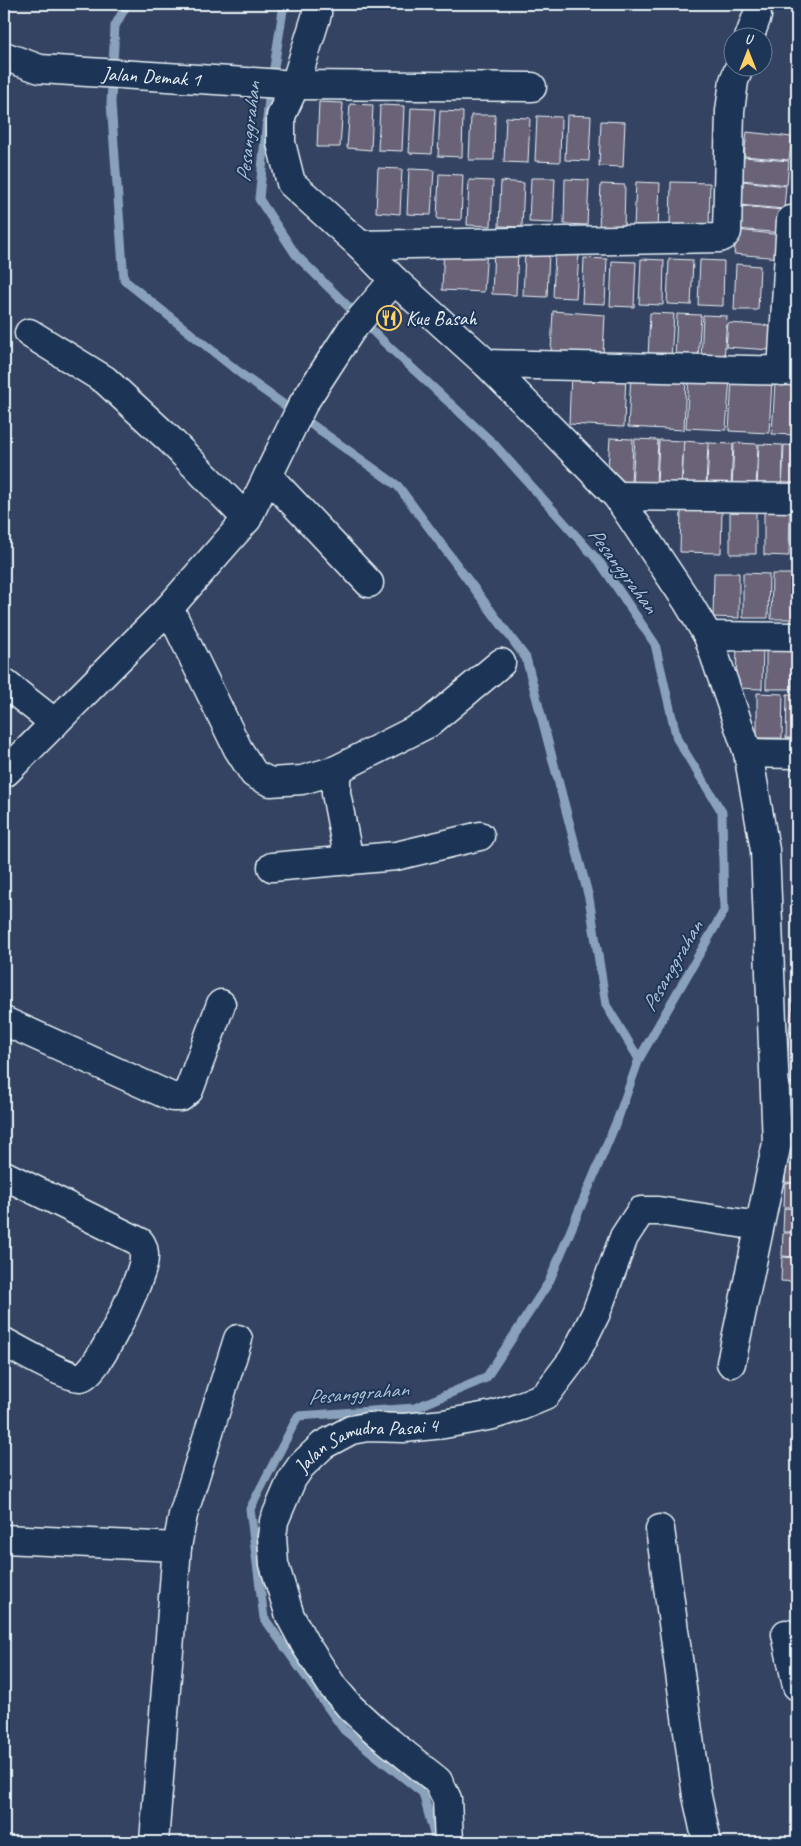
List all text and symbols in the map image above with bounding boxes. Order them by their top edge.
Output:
north arrow [724,28,774,78]
text: U [745,31,755,48]
street label: Jalan Demak 1 [100,60,203,92]
water label: Pesanggrahan [230,79,266,183]
restaurant icon: Kue Basah [376,305,402,331]
place label: Kue Basah [406,306,477,331]
water label: Pesanggrahan [582,522,665,619]
water label: Pesanggrahan [636,915,709,1016]
water label: Pesanggrahan [307,1376,411,1410]
street label: Jalan Samudra Pasai 4 [287,1412,441,1478]

